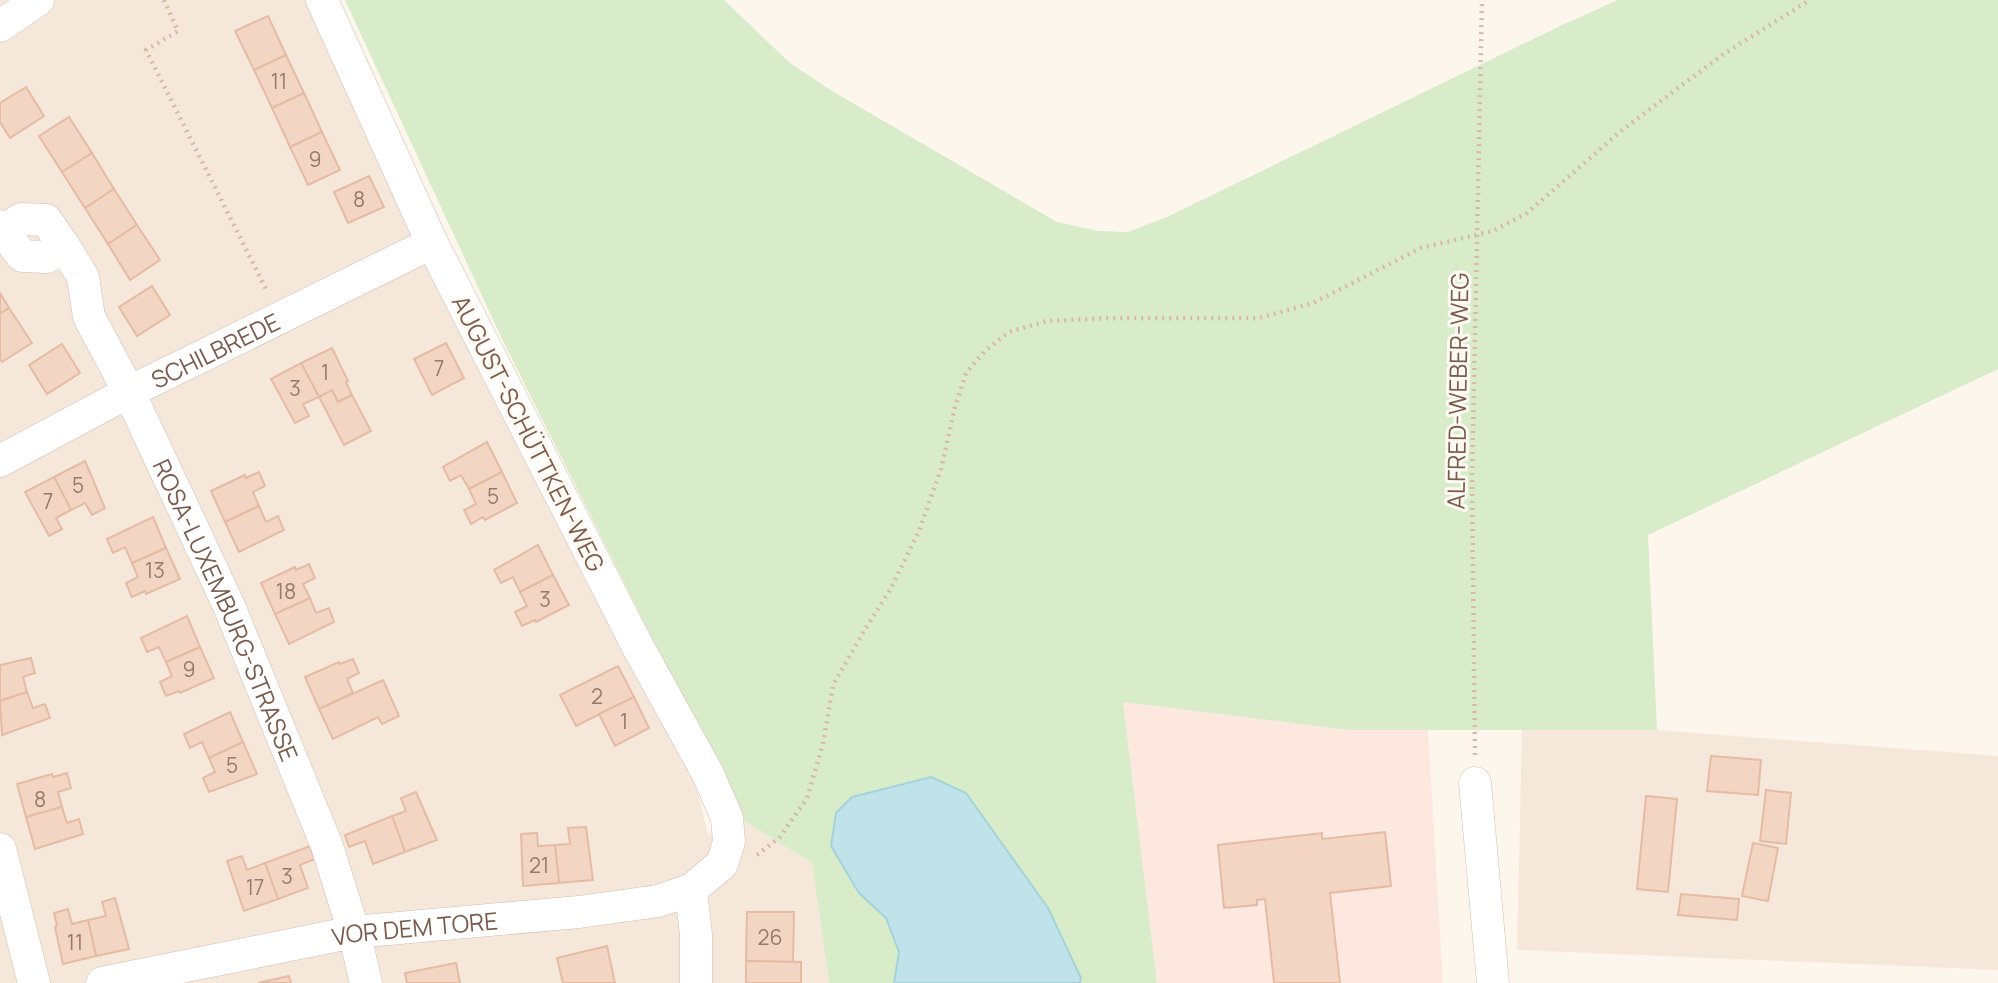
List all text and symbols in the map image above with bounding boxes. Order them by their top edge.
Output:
house number: 11 [271,67,287,95]
house number: 9 [308,145,322,173]
house number: 8 [353,185,365,213]
street label: ALFRED-WEBER-WEG [1438,272,1476,510]
street label: AUGUST-SCHÜTTKEN-WEG [445,289,613,577]
street label: SCHILBREDE [145,304,285,395]
house number: 7 [434,354,444,382]
house number: 1 [321,358,329,386]
house number: 3 [289,374,301,402]
street label: ROSA-LUXEMBURG-STRASSE [146,453,307,766]
house number: 5 [72,471,84,499]
house number: 5 [487,482,499,510]
house number: 7 [43,487,53,515]
house number: 13 [145,556,165,584]
house number: 18 [276,577,296,605]
house number: 3 [539,585,551,613]
house number: 9 [182,655,196,683]
house number: 2 [591,682,603,710]
house number: 1 [620,707,628,735]
house number: 5 [226,751,238,779]
house number: 8 [34,785,46,813]
house number: 21 [529,851,549,879]
house number: 3 [281,862,293,890]
house number: 17 [246,873,264,901]
street label: VOR DEM TORE [329,903,499,953]
house number: 26 [757,923,783,951]
house number: 11 [67,928,83,956]

